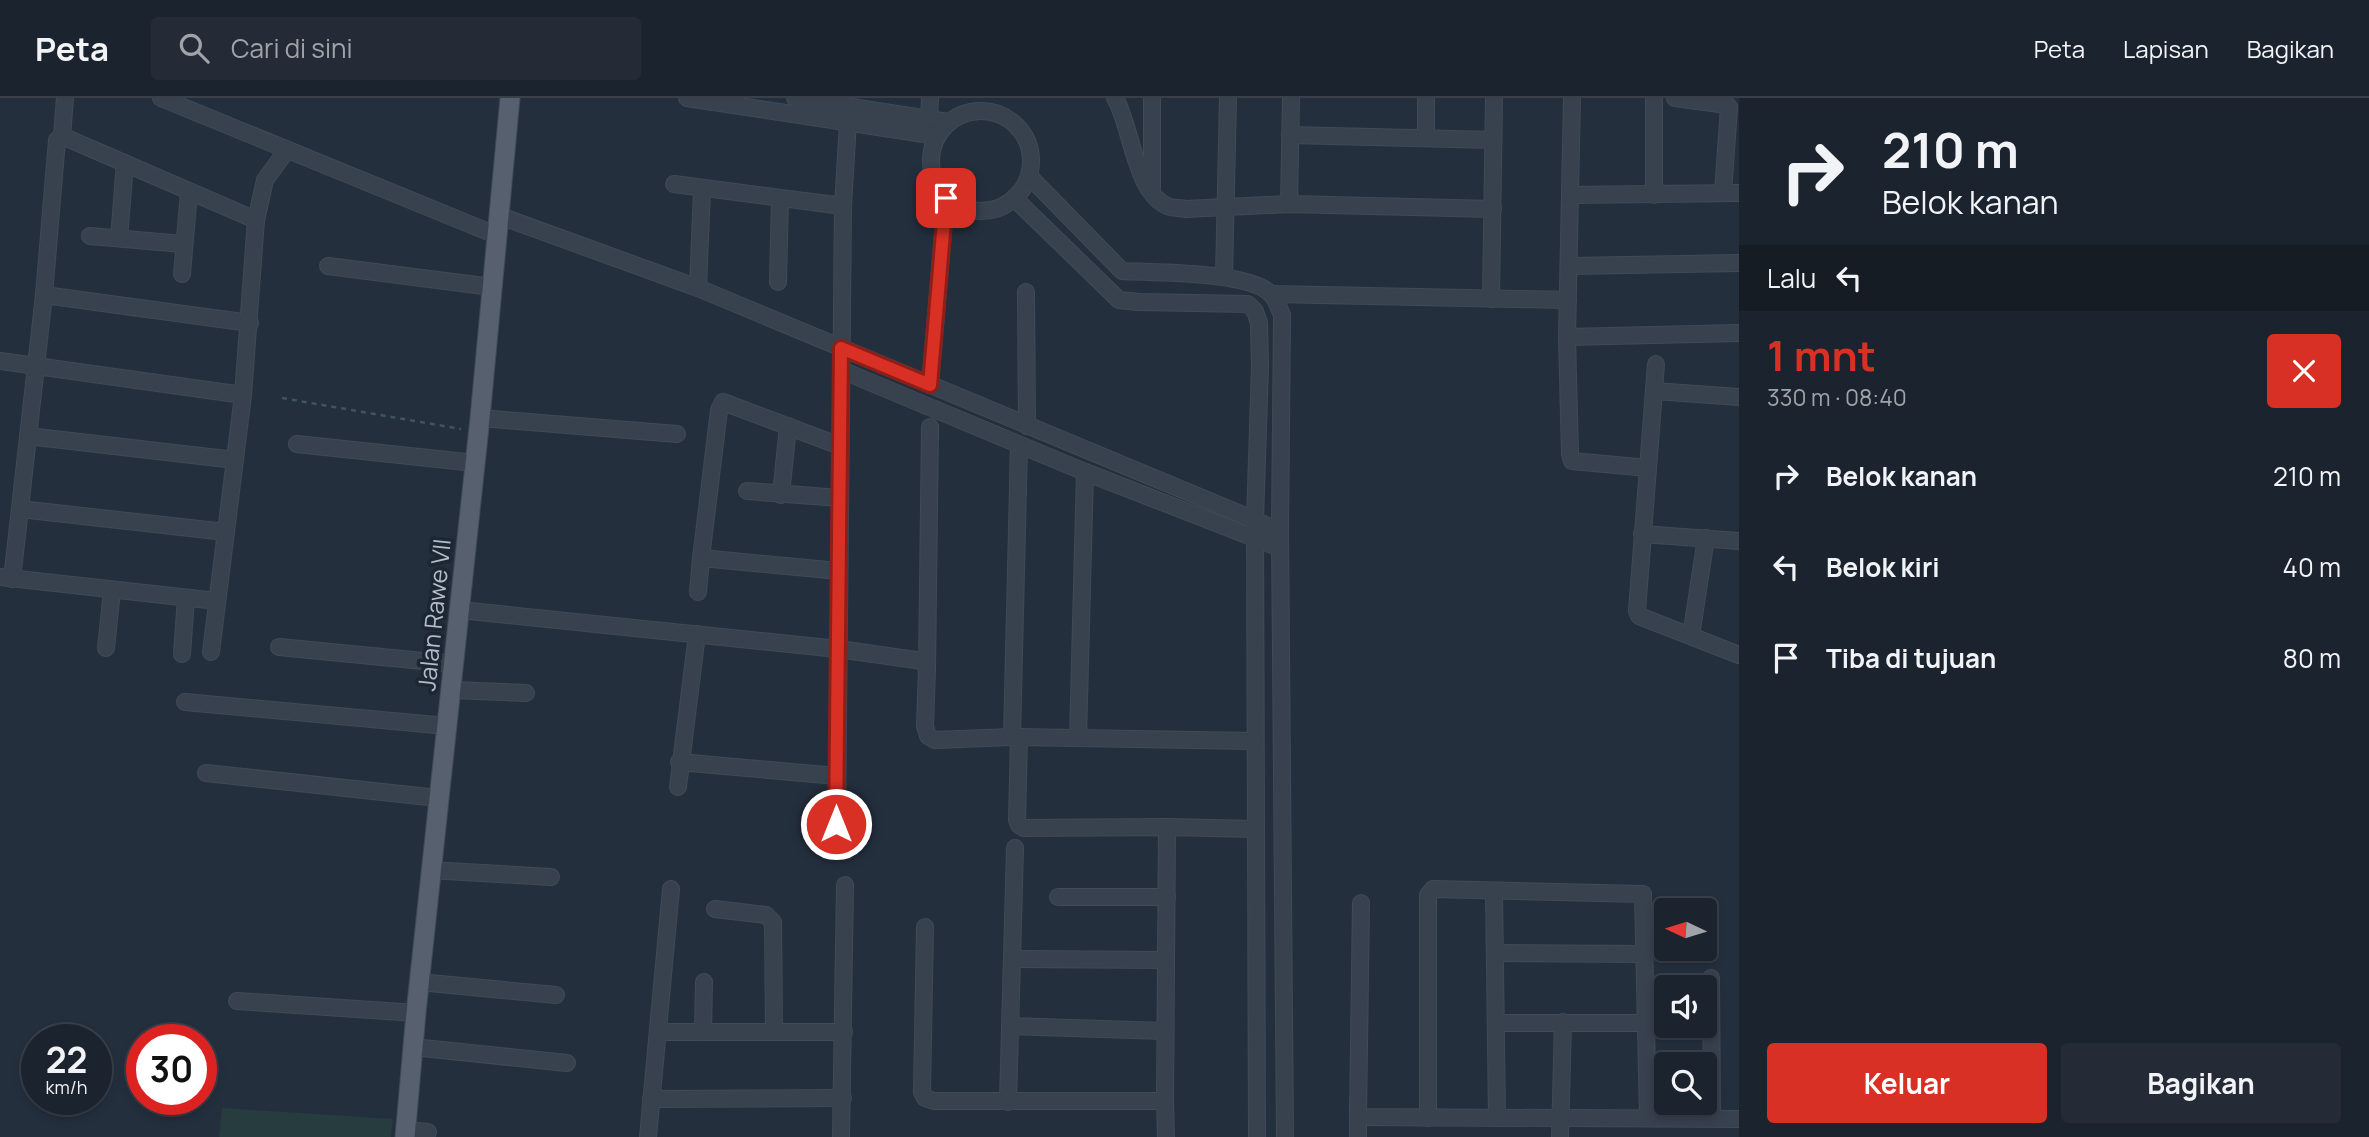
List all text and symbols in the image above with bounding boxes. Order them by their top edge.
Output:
search box [151,17,641,80]
text: Peta [35,26,109,71]
icon: search [175,29,213,67]
text: Cari di sini [231,30,353,66]
text: Peta [2034,32,2085,65]
text: Lapisan [2123,32,2209,65]
text: Bagikan [2247,32,2334,65]
text: 210 m [1882,116,2019,183]
icon: right [1767,126,1858,217]
pin [916,168,976,228]
icon: arrive [927,179,965,217]
text: Belok kanan [1882,180,2058,224]
icon: left [1830,259,1868,297]
text: Lalu [1767,260,1816,296]
text: 1 mnt [1767,326,1876,384]
button: close [2267,334,2341,408]
text: 330 m · 08:40 [1767,381,1907,413]
icon: right [1767,457,1805,495]
text: Belok kanan [1826,458,1977,494]
text: 210 m [2273,458,2341,494]
street label: Jalan Rawe VII [409,537,458,693]
icon: left [1767,548,1805,586]
text: Belok kiri [1826,549,1940,585]
text: 40 m [2283,549,2341,585]
icon: arrive [1767,639,1805,677]
text: Tiba di tujuan [1826,640,1996,676]
text: 80 m [2283,640,2341,676]
position arrow [799,787,873,861]
north arrow [1654,898,1717,961]
map controls [1654,898,1717,1115]
button: sound [1654,975,1717,1038]
speed limit sign: 30 [126,1024,217,1115]
text: 22 [46,1036,87,1084]
button: Keluar [1767,1043,2047,1123]
button: Bagikan [2061,1043,2341,1123]
button: search [1654,1052,1717,1115]
text: km/h [46,1075,87,1099]

